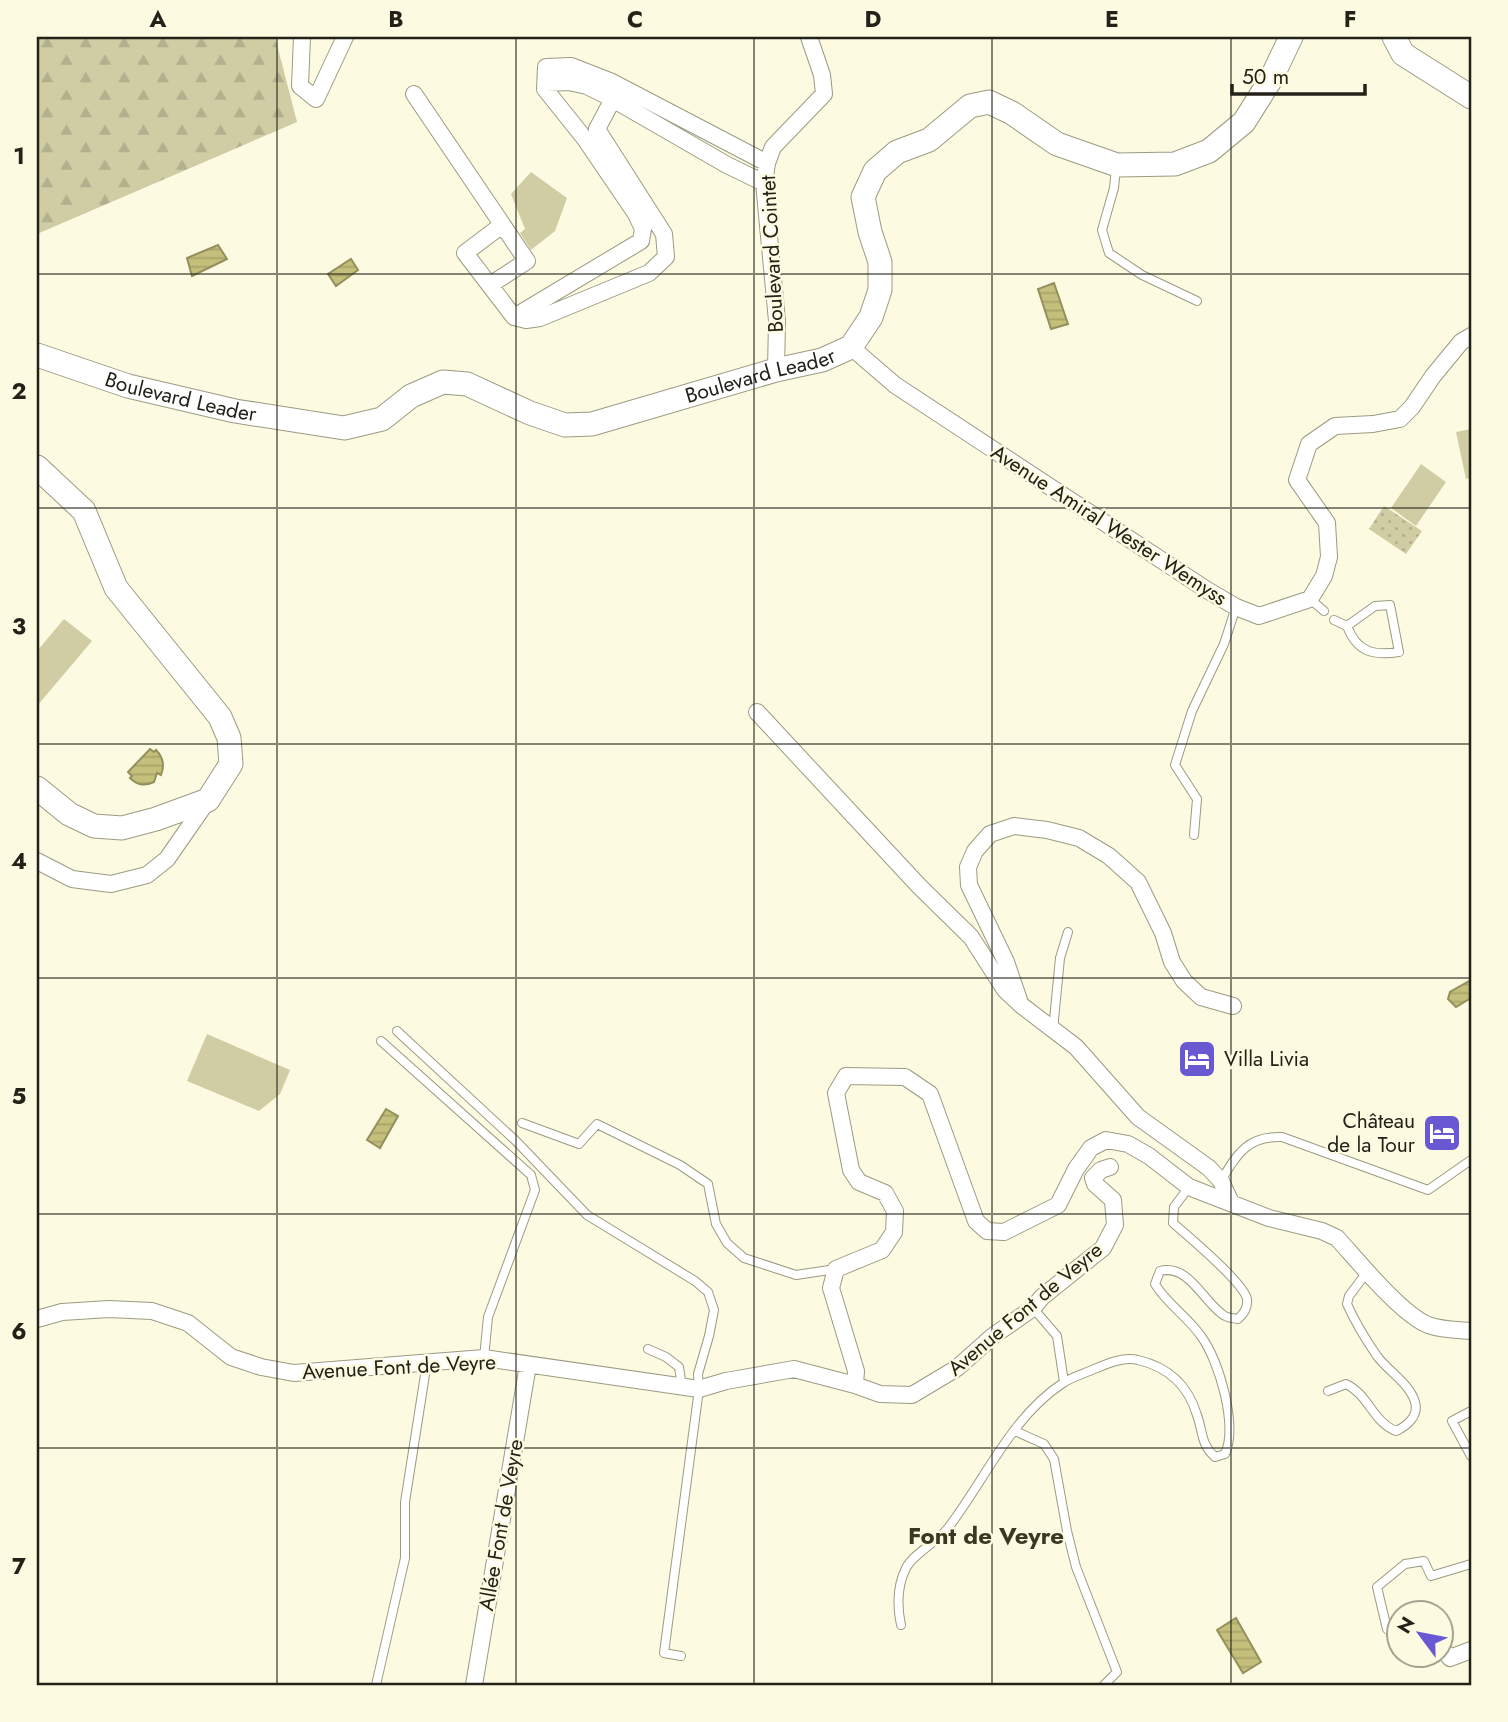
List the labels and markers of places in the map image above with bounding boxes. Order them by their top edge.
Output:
hotel icon: Villa Livia [1176,1038,1218,1080]
place label: Villa Livia [1224,1044,1309,1074]
place label: Château de la Tour [1327,1106,1416,1160]
hotel icon: Château de la Tour [1421,1112,1463,1154]

